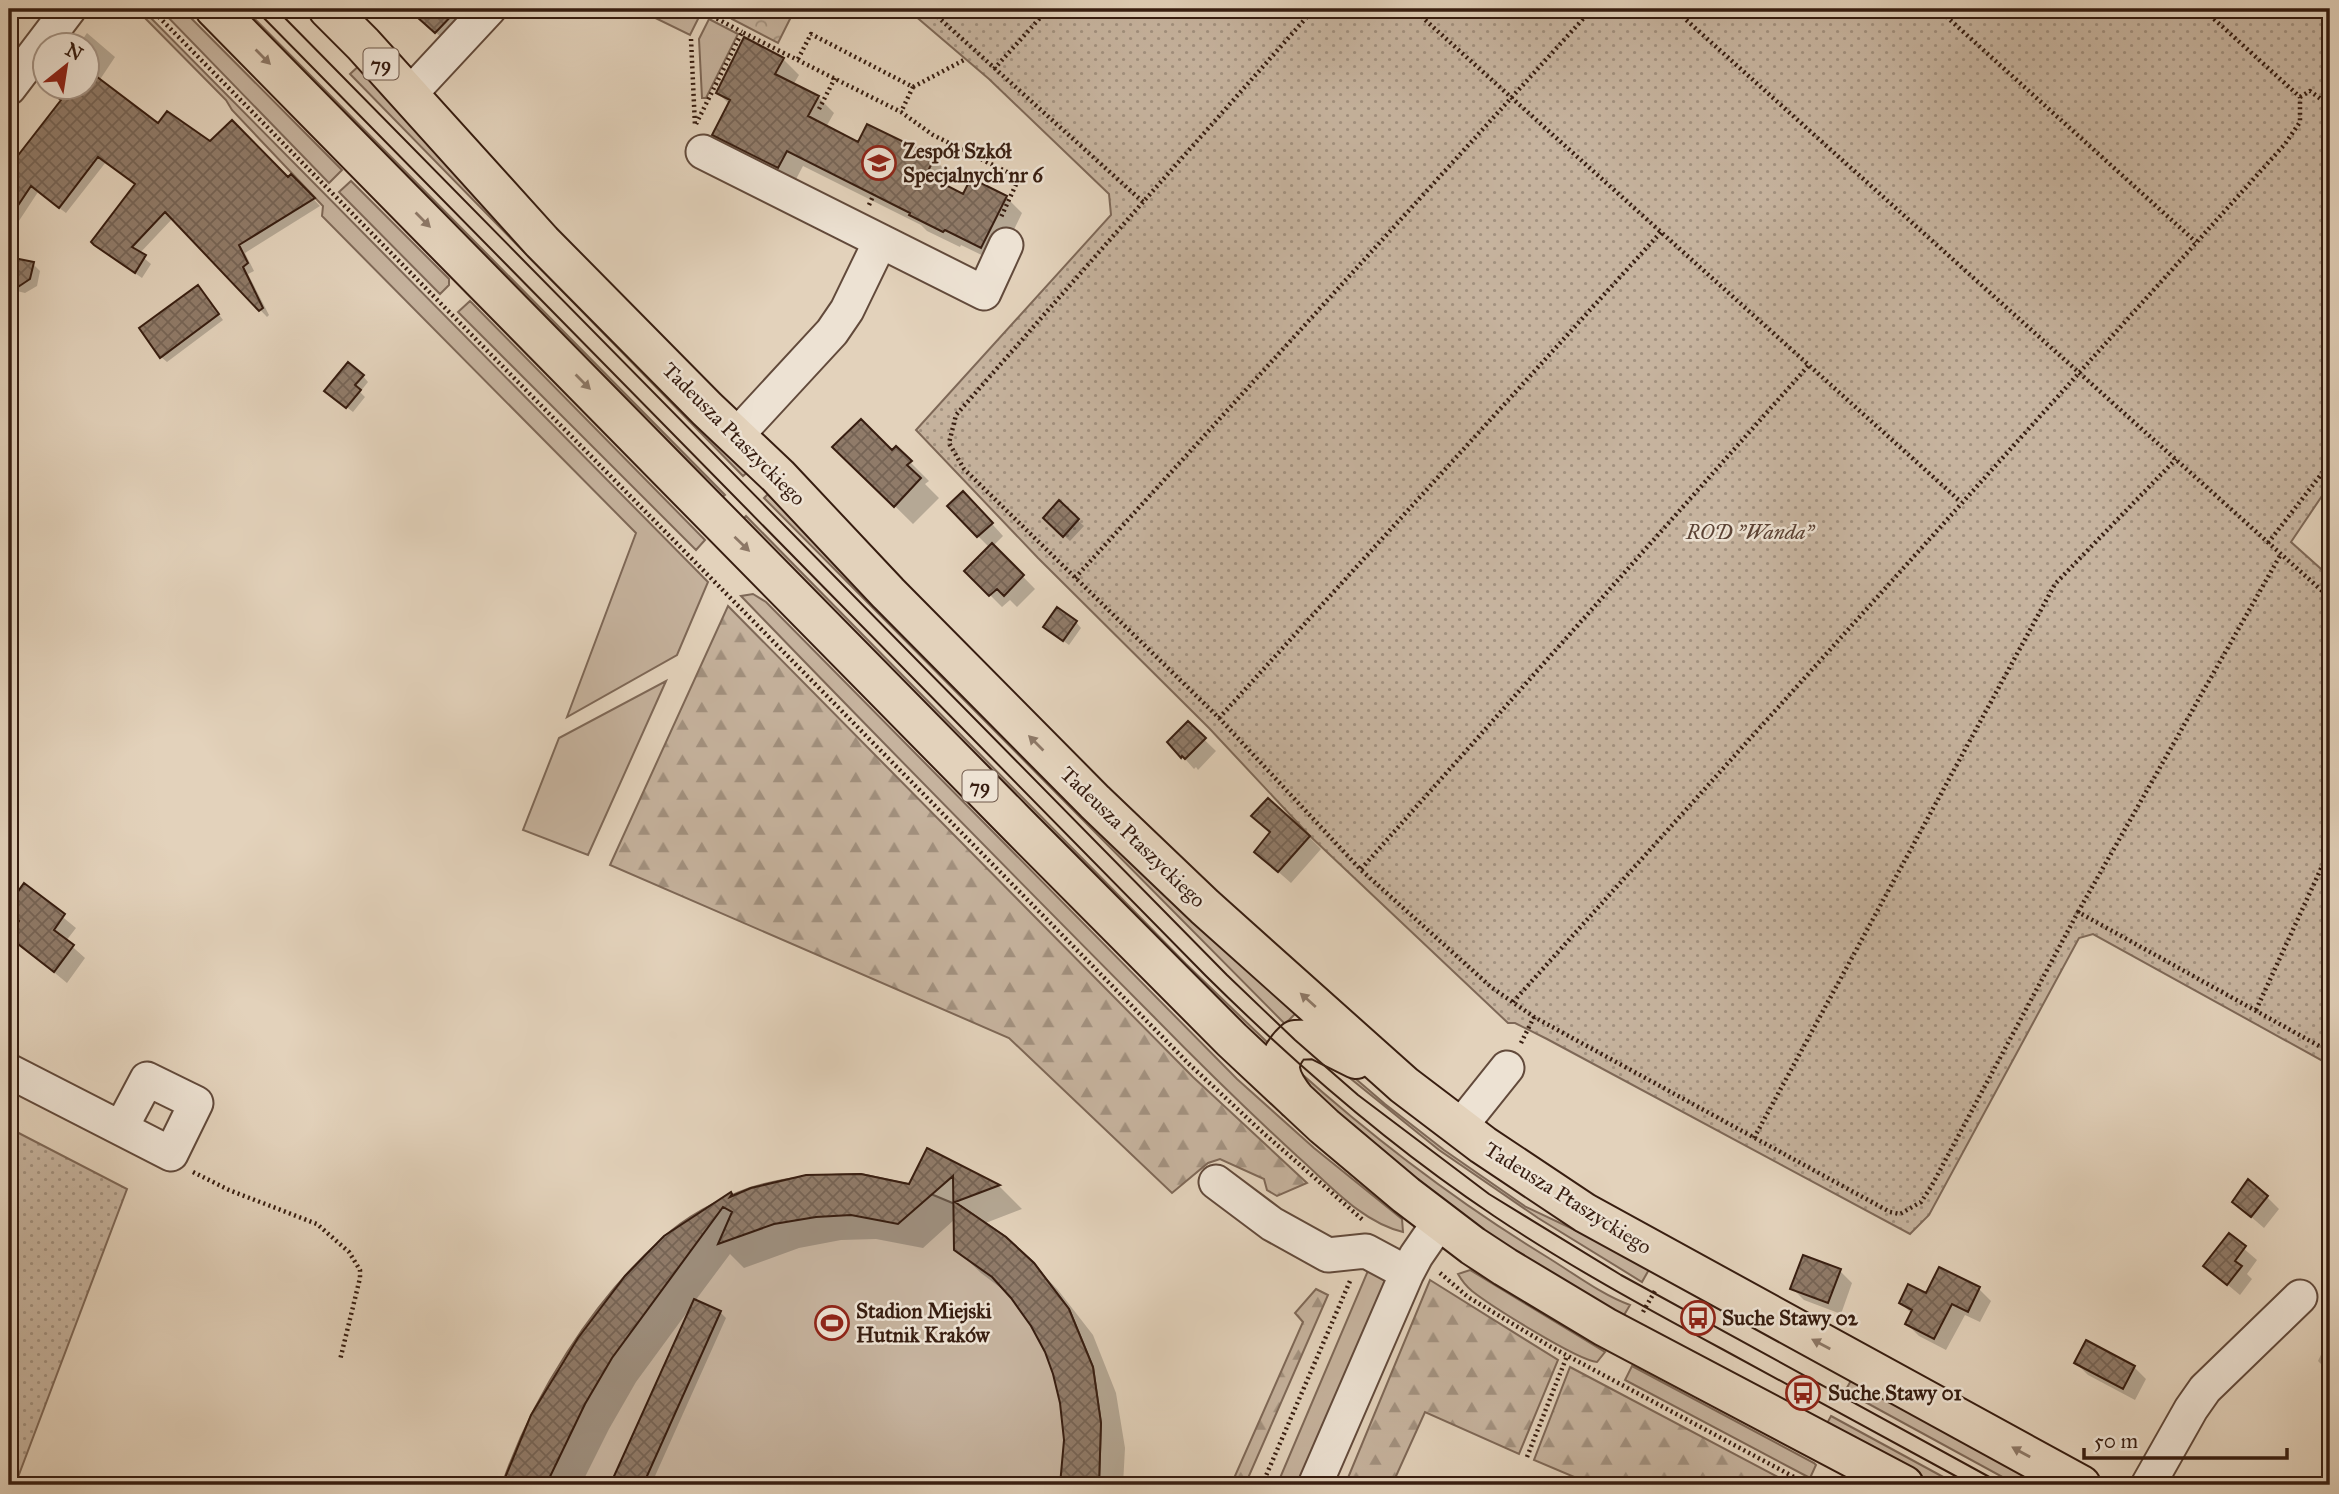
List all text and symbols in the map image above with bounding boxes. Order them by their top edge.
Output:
north arrow [32,32,102,102]
text: N [62,38,87,66]
road number: 79 [364,48,398,80]
one-way arrow [255,49,272,66]
place label: Zespół Szkół Specjalnych nr 6 [903,138,1044,188]
school or university icon: Zespół Szkół Specjalnych nr 6 [860,144,898,182]
one-way arrow [414,211,431,227]
street label: Tadeusza Ptaszyckiego [657,357,811,511]
one-way arrow [574,373,591,390]
park label: ROD "Wanda" [1685,519,1815,545]
one-way arrow [733,536,750,553]
one-way arrow [1028,734,1045,751]
street label: Tadeusza Ptaszyckiego [1055,761,1211,913]
road number: 79 [962,771,998,802]
one-way arrow [1300,993,1317,1009]
street label: Tadeusza Ptaszyckiego [1480,1136,1657,1260]
place label: Stadion Miejski Hutnik Kraków [856,1298,992,1348]
bus stop icon: Suche Stawy 02 [1679,1299,1717,1337]
sports icon: Stadion Miejski Hutnik Kraków [813,1304,851,1342]
place label: Suche Stawy 02 [1722,1305,1859,1331]
one-way arrow [1811,1338,1831,1350]
bus stop icon: Suche Stawy 01 [1784,1374,1822,1412]
place label: Suche Stawy 01 [1828,1380,1962,1406]
scale bar [2084,1417,2286,1461]
text: 50 m [2094,1428,2139,1454]
one-way arrow [2011,1447,2031,1458]

